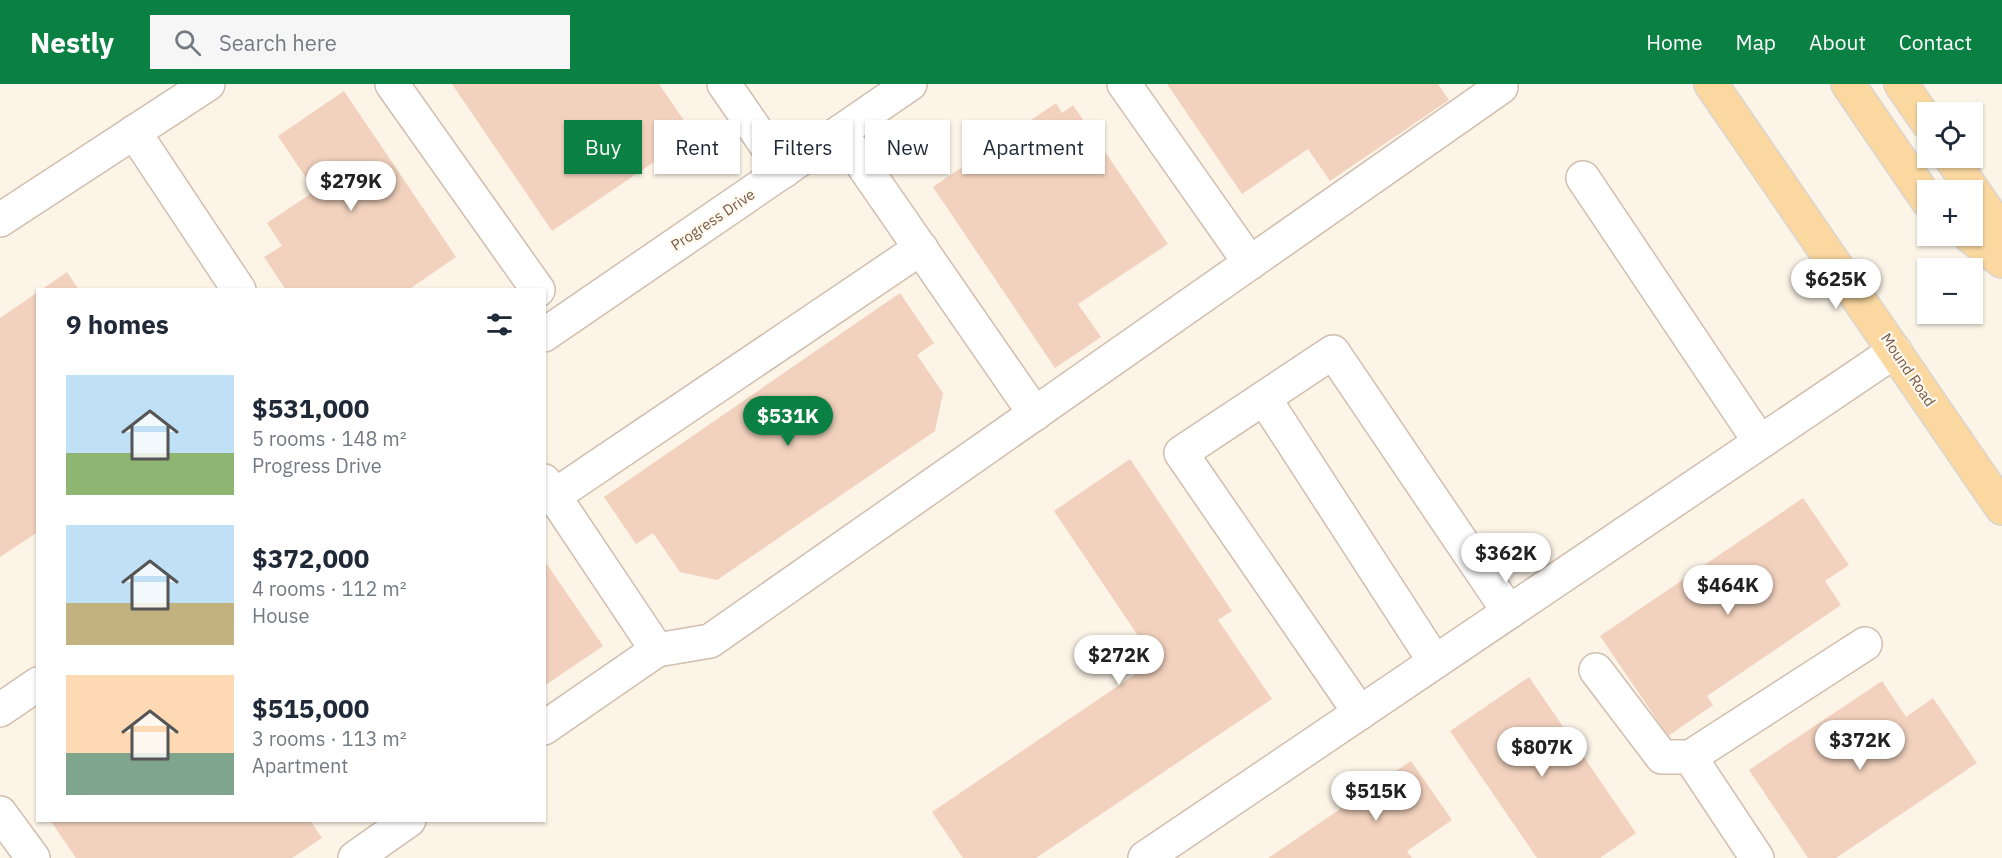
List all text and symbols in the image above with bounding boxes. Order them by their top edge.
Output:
search box [150,15,570,69]
text: Nestly [30,24,114,61]
icon: search [171,26,204,59]
text: Search here [219,28,337,57]
text: Home [1646,28,1703,56]
text: Map [1736,28,1776,56]
text: About [1809,28,1866,56]
text: Contact [1899,28,1972,56]
map controls [1917,102,1983,324]
button: locate [1917,102,1983,168]
chip: Buy [564,120,642,174]
chip: Rent [654,120,740,174]
chip: Filters [752,120,853,174]
chip: New [865,120,950,174]
chip: Apartment [962,120,1105,174]
pin: $279K [309,161,393,212]
text: $279K [320,167,382,194]
button: + [1917,180,1983,246]
street label: Progress Drive [667,185,758,255]
button: − [1917,258,1983,324]
pin: $625K [1794,259,1878,310]
text: $625K [1805,265,1867,292]
text: 9 homes [66,307,169,341]
icon: filters [483,308,516,341]
street label: Mound Road [1877,329,1940,410]
text: $531,000 [252,391,369,425]
pin: $531K [746,396,830,447]
icon: home [114,399,186,471]
text: $531K [757,402,819,429]
text: 5 rooms · 148 m² [252,425,407,452]
text: Progress Drive [252,452,382,479]
pin: $362K [1464,533,1548,584]
text: $362K [1475,539,1537,566]
text: $372,000 [252,541,369,575]
icon: home [114,549,186,621]
pin: $464K [1686,565,1770,616]
text: $464K [1697,571,1759,598]
text: 4 rooms · 112 m² [252,575,407,602]
text: House [252,602,309,629]
pin: $272K [1077,635,1161,686]
text: $272K [1088,641,1150,668]
text: $515,000 [252,691,369,725]
icon: home [114,699,186,771]
pin: $372K [1818,720,1902,771]
text: 3 rooms · 113 m² [252,725,407,752]
text: $372K [1829,726,1891,753]
pin: $807K [1500,727,1584,778]
text: $807K [1511,733,1573,760]
text: Apartment [252,752,348,779]
pin: $515K [1334,771,1418,822]
text: $515K [1345,777,1407,804]

